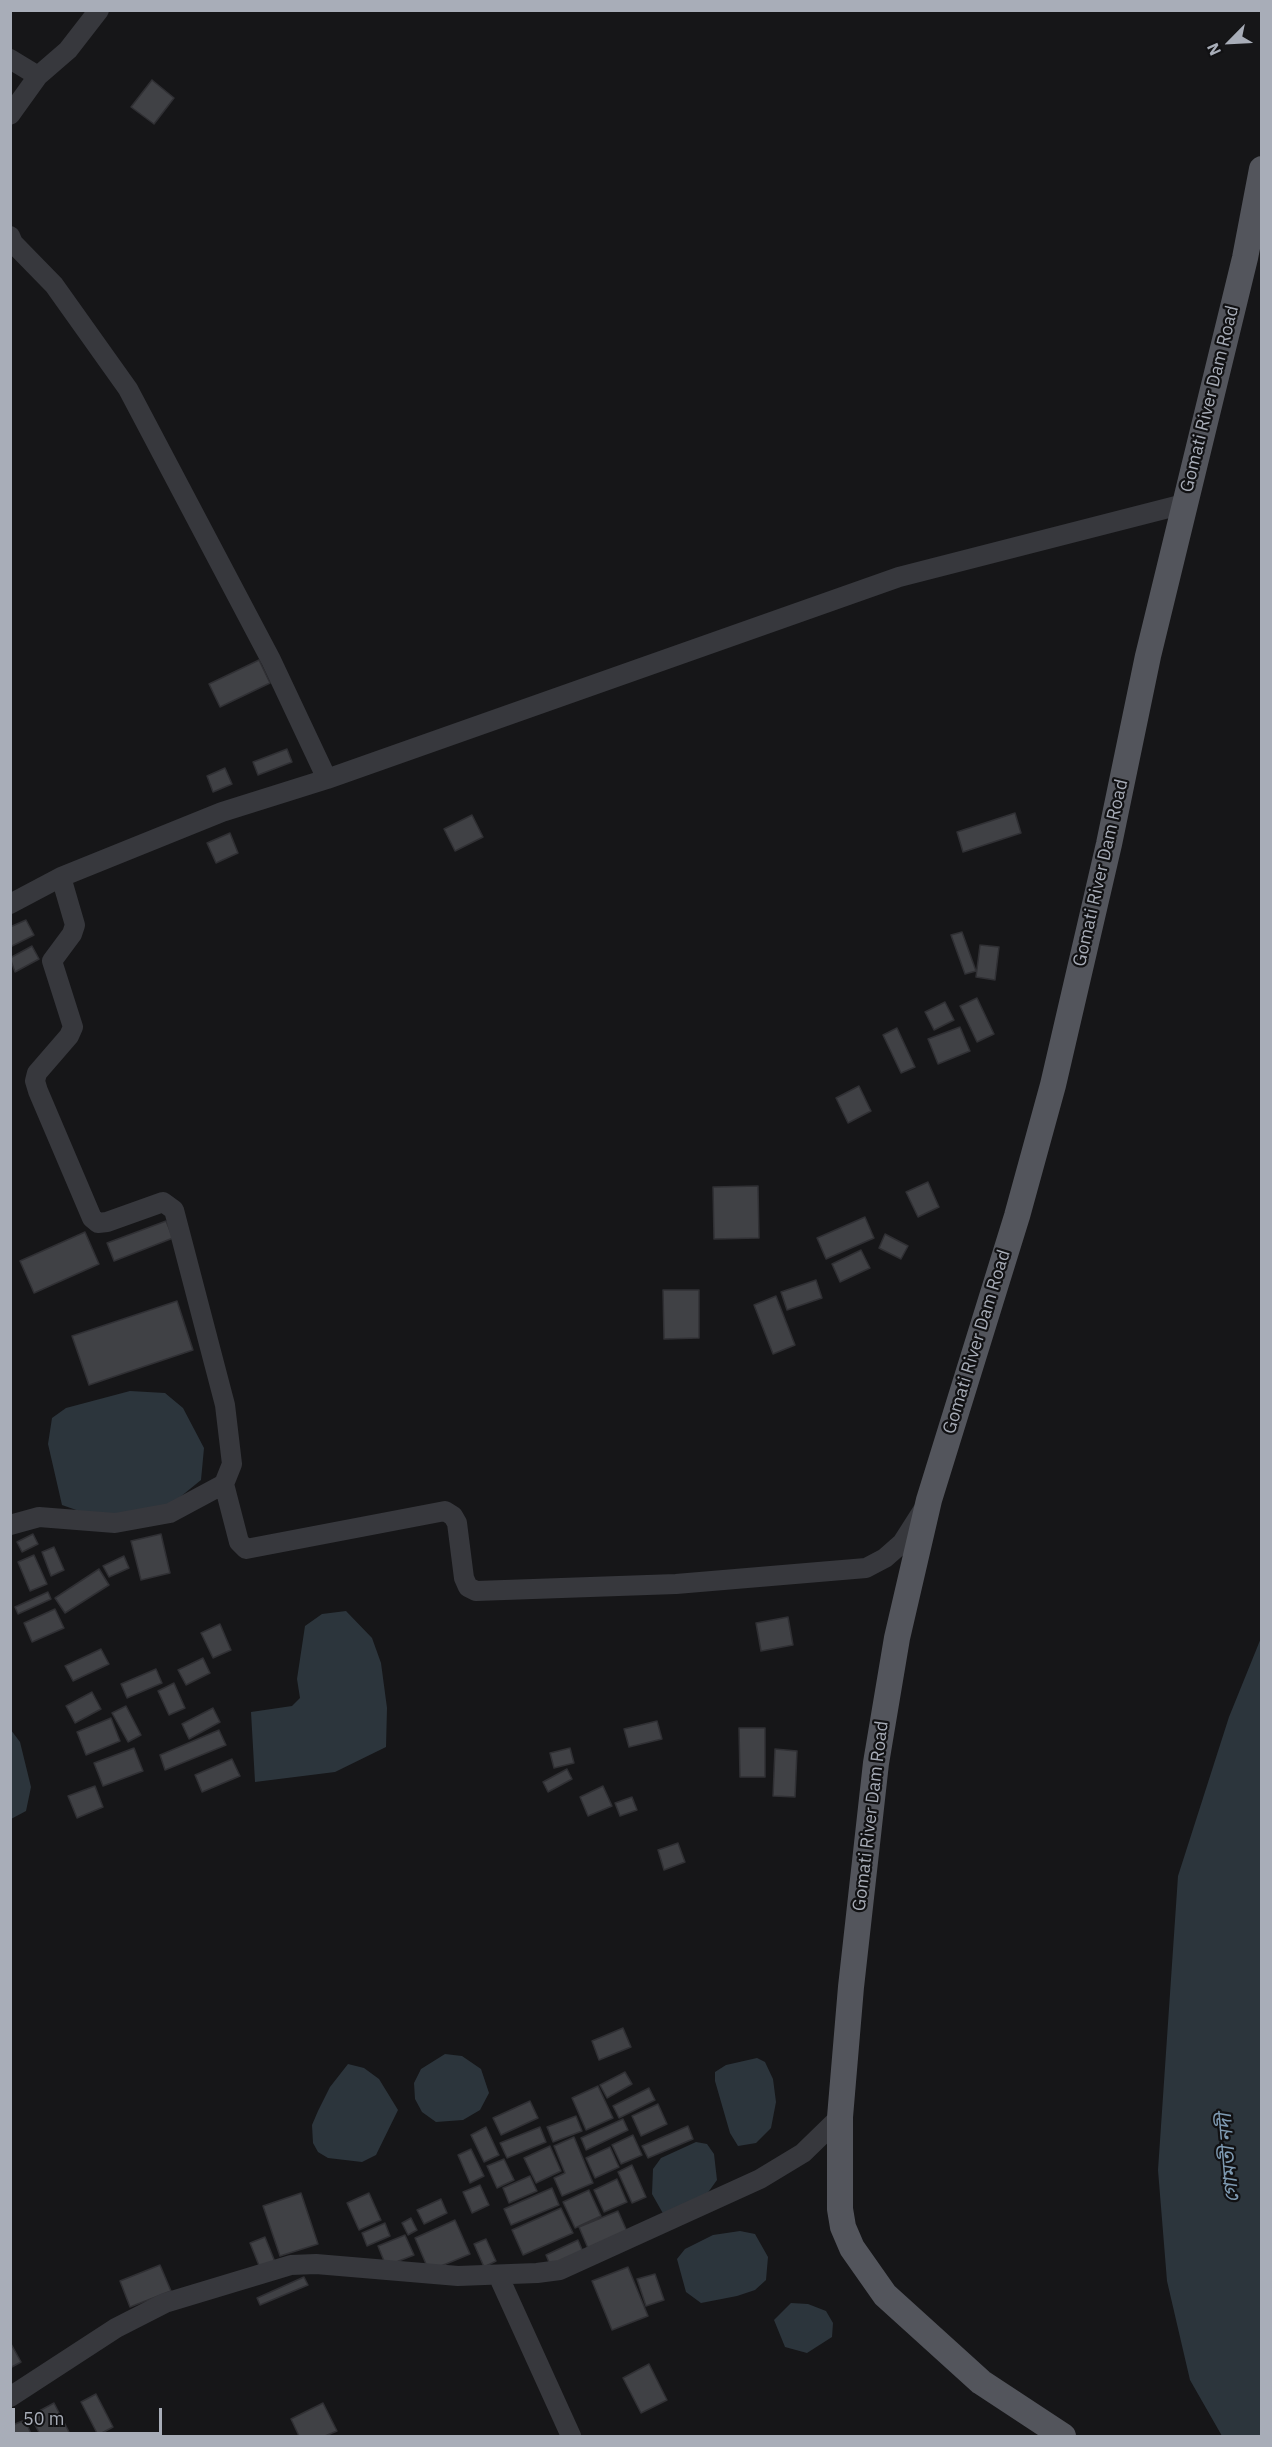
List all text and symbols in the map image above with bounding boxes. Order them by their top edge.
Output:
north arrow [1200,12,1260,72]
text: N [1202,40,1225,59]
street label: Gomati River Dam Road [1176,303,1244,495]
street label: Gomati River Dam Road [1069,777,1133,969]
street label: Gomati River Dam Road [939,1247,1015,1437]
street label: Gomati River Dam Road [849,1720,893,1912]
water label: গোমতী নদী [1213,2112,1245,2204]
scale bar [15,2396,165,2434]
text: 50 m [23,2407,65,2430]

